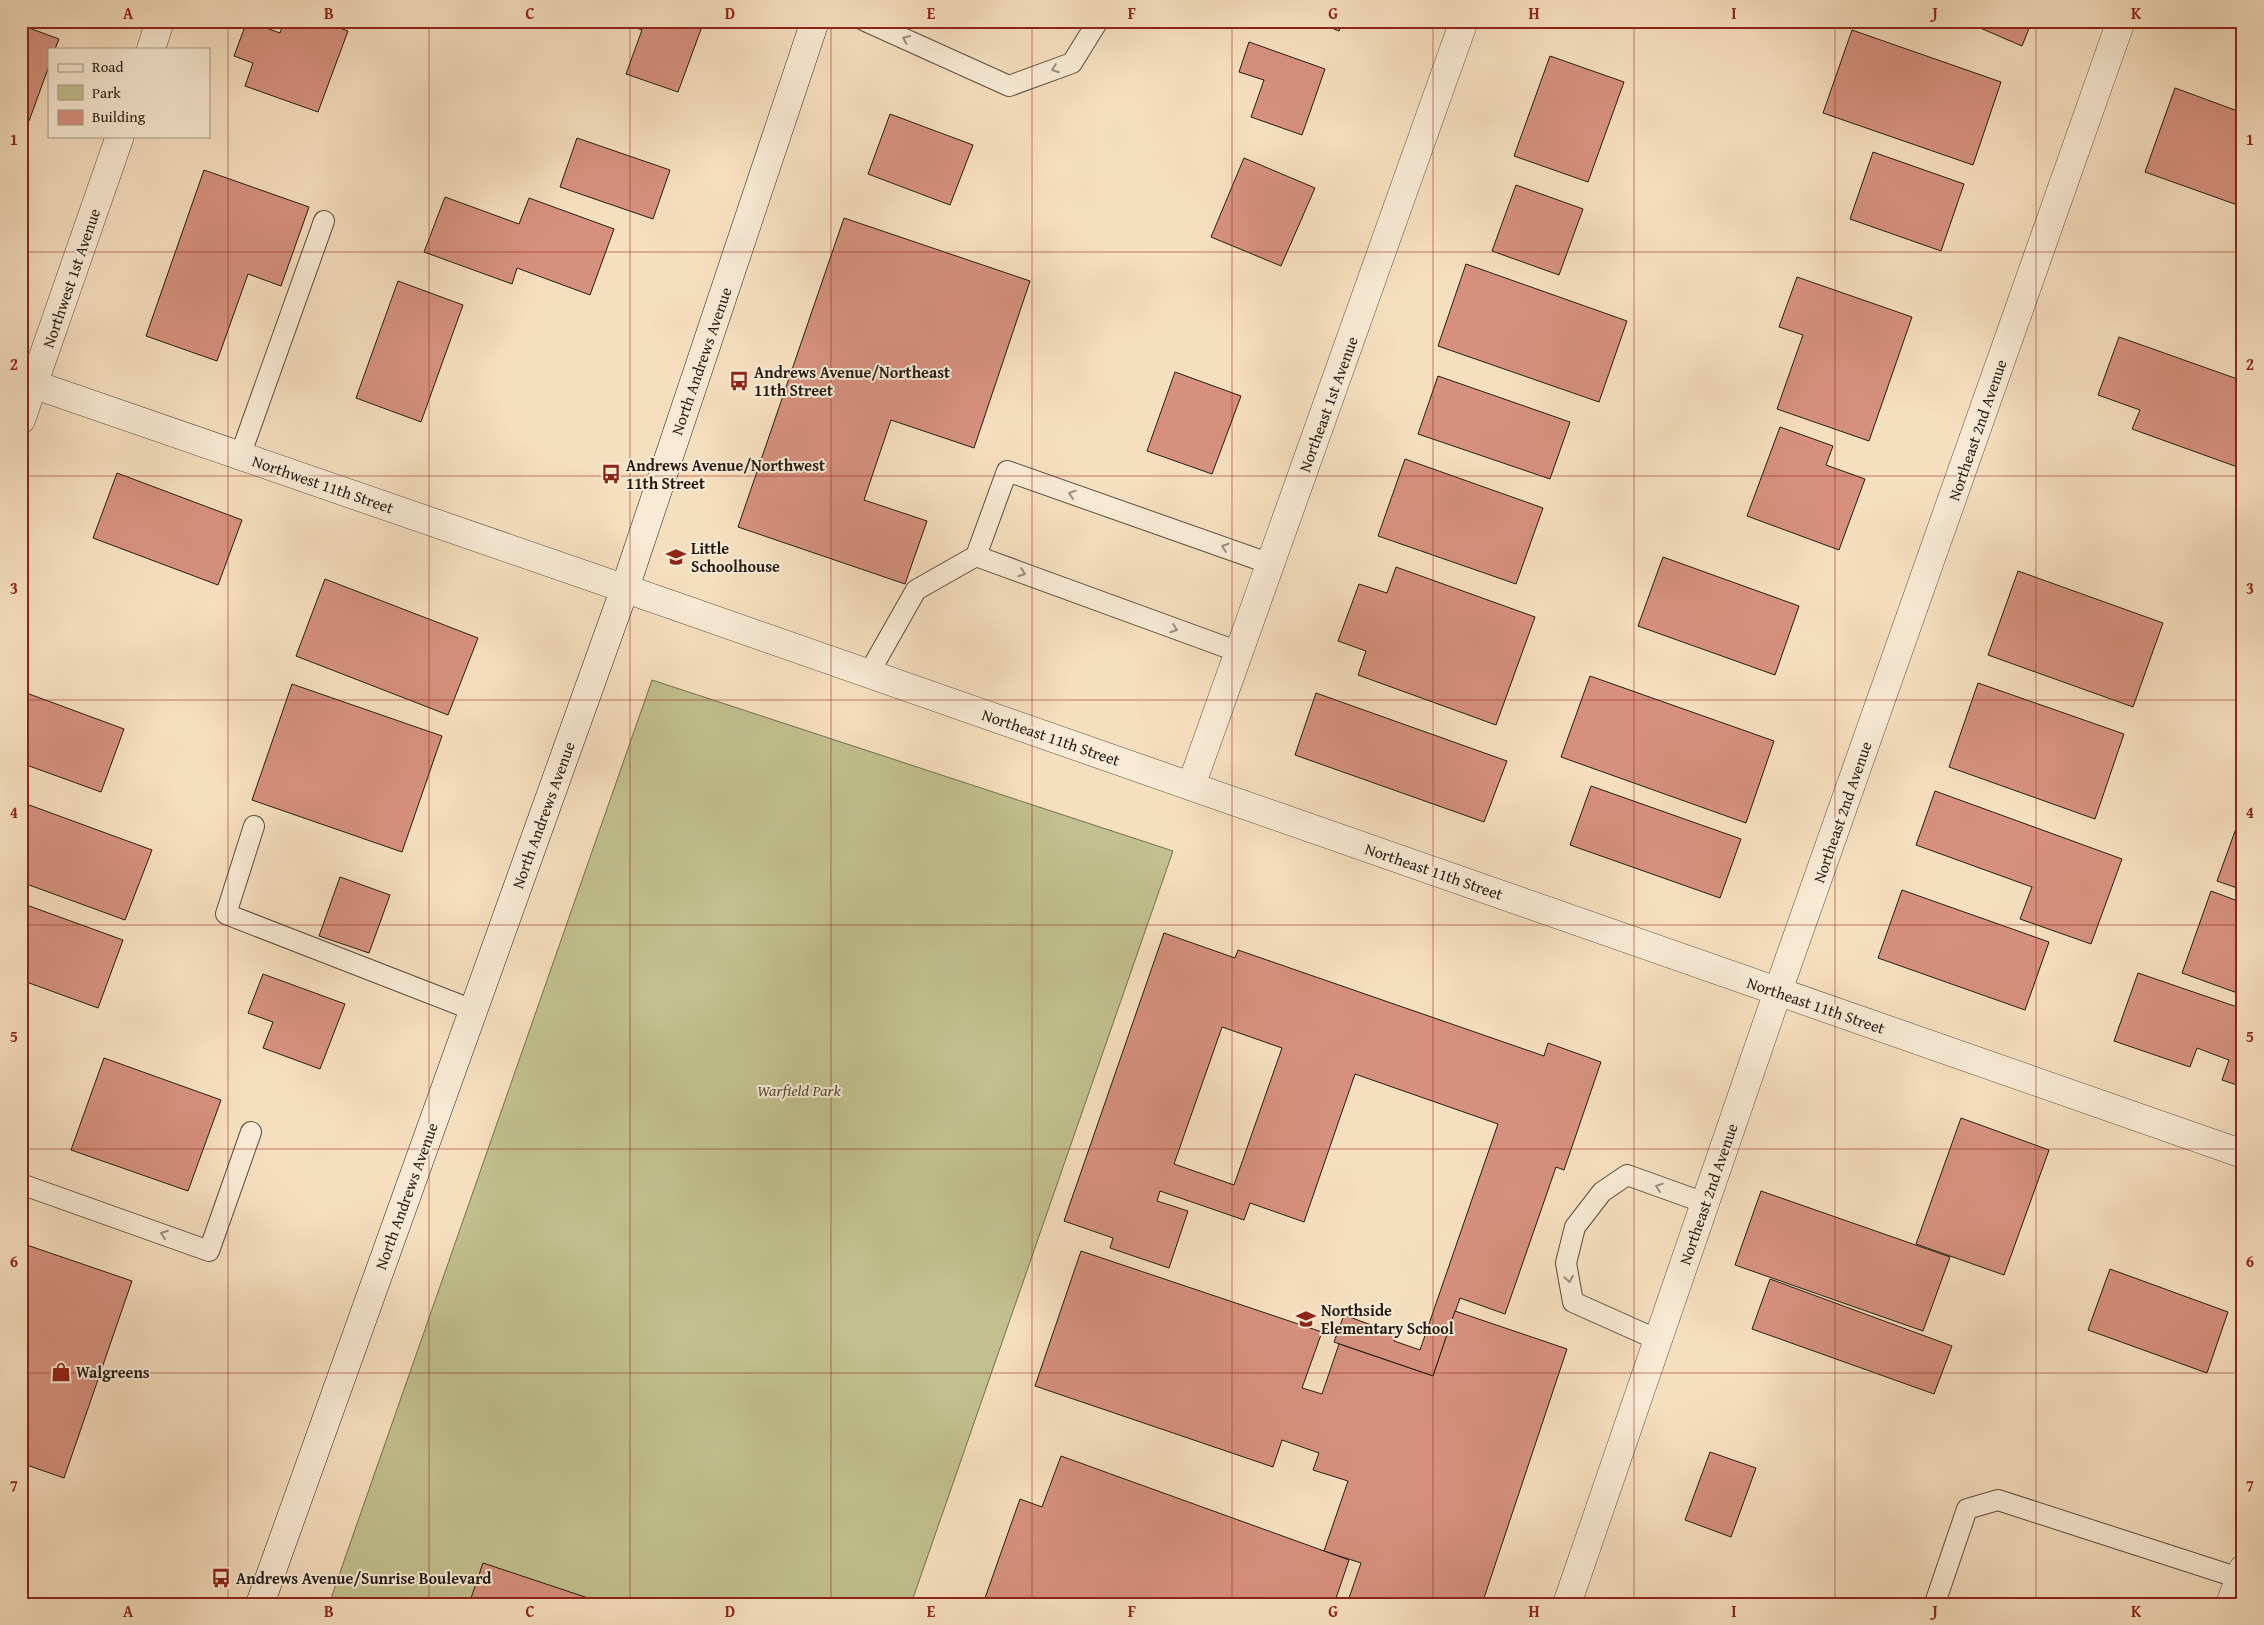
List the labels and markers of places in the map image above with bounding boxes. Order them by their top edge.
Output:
place label: Andrews Avenue/Northeast 11th Street [754,360,950,402]
bus stop icon: Andrews Avenue/Northeast 11th Street [728,370,750,392]
place label: Andrews Avenue/Northwest 11th Street [626,453,825,495]
bus stop icon: Andrews Avenue/Northwest 11th Street [600,463,622,485]
place label: Little Schoolhouse [691,536,780,578]
school or university icon: Little Schoolhouse [665,546,687,568]
place label: Northside Elementary School [1321,1298,1454,1340]
school or university icon: Northside Elementary School [1295,1308,1317,1330]
place label: Walgreens [76,1360,150,1384]
shop icon: Walgreens [50,1361,72,1383]
place label: Andrews Avenue/Sunrise Boulevard [236,1566,492,1590]
bus stop icon: Andrews Avenue/Sunrise Boulevard [210,1567,232,1589]

